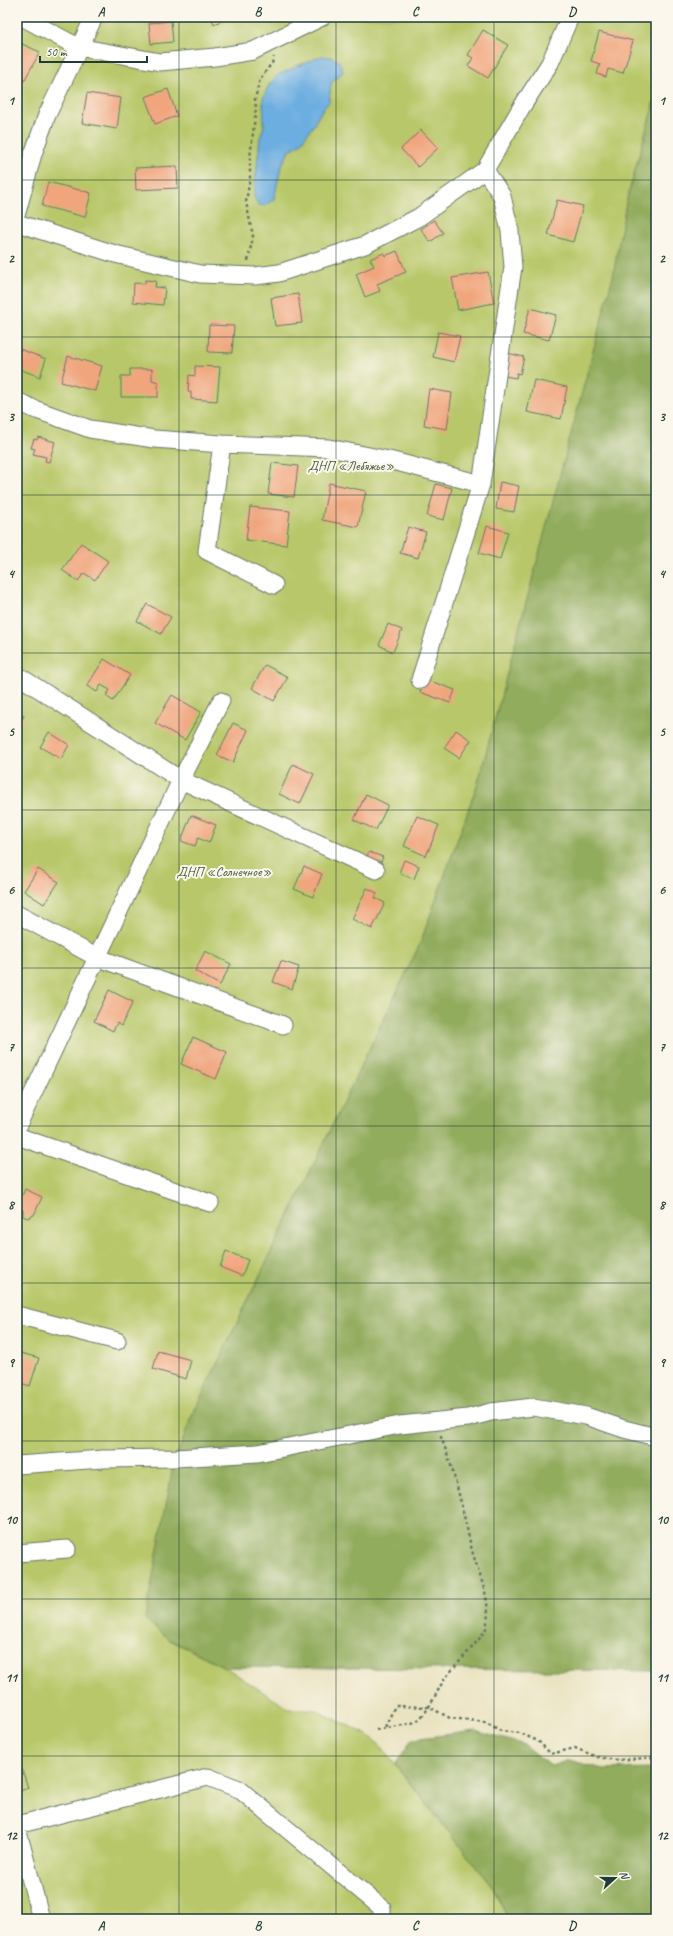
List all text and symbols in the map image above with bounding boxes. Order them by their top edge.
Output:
text: A [98,4,106,20]
text: B [255,4,263,20]
text: C [412,4,420,20]
text: D [568,4,577,20]
scale bar [40,38,147,64]
text: 50 m [46,44,68,60]
text: 1 [8,93,16,109]
text: 1 [659,93,667,109]
text: 2 [8,251,15,267]
text: 2 [659,251,666,267]
text: 3 [8,409,15,425]
text: 3 [659,409,666,425]
park label: ДНП «Лебяжье» [308,457,394,474]
text: 4 [8,566,16,582]
text: 4 [659,566,667,582]
text: 5 [8,724,15,740]
text: 5 [659,724,666,740]
park label: ДНП «Солнечное» [177,863,272,880]
text: 6 [8,882,15,898]
text: 6 [659,882,666,898]
text: 7 [8,1039,15,1055]
text: 7 [659,1039,666,1055]
text: 8 [8,1197,16,1213]
text: 8 [659,1197,667,1213]
text: 9 [8,1355,15,1371]
text: 9 [659,1355,666,1371]
text: 10 [5,1512,18,1528]
text: 10 [656,1512,669,1528]
text: 11 [5,1670,19,1686]
text: 11 [656,1670,670,1686]
text: 12 [5,1828,18,1844]
text: 12 [656,1828,669,1844]
north arrow [595,1858,635,1898]
text: N [617,1869,633,1882]
text: A [98,1918,106,1934]
text: B [255,1918,263,1934]
text: C [412,1918,420,1934]
text: D [568,1918,577,1934]

